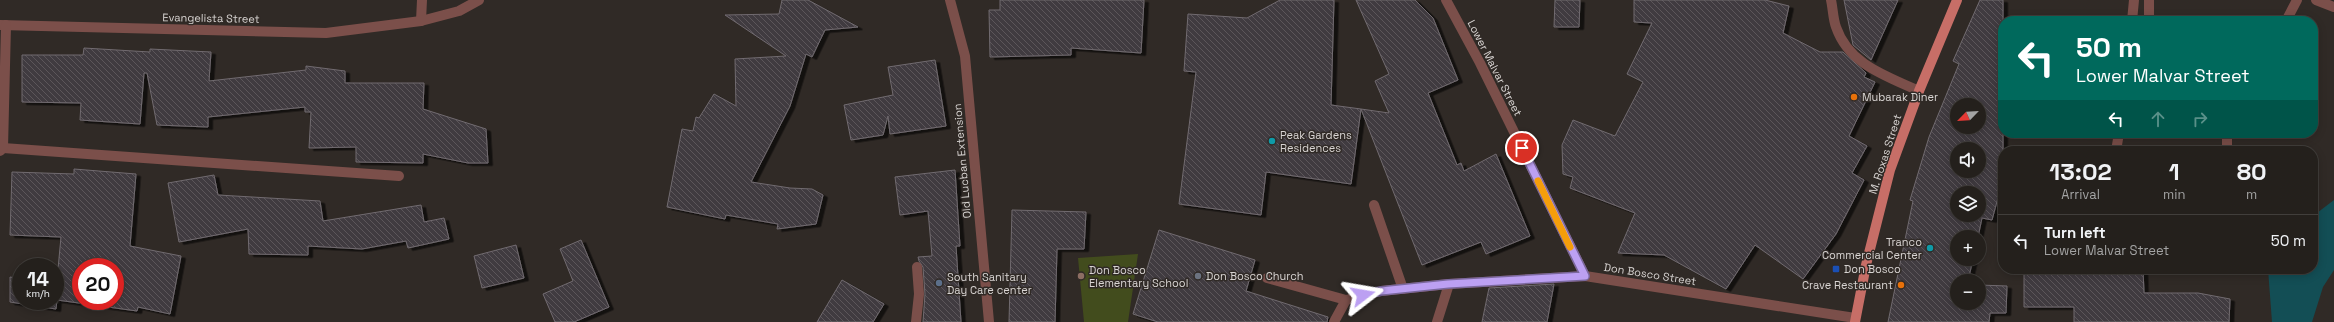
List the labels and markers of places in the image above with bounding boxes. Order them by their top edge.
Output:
place label: Mubarak Diner [1862,90,1938,104]
marker: Mubarak Diner [1849,92,1859,102]
place label: Peak Gardens Residences [1280,128,1352,155]
pin [1505,131,1539,165]
marker: Peak Gardens Residences [1267,136,1277,146]
place label: Tranco Commercial Center [1822,235,1922,262]
marker: Tranco Commercial Center [1925,243,1935,253]
place label: Don Bosco [1844,262,1901,276]
place label: Don Bosco Elementary School [1089,263,1188,290]
marker: Don Bosco [1831,264,1841,274]
place label: Don Bosco Church [1206,269,1303,283]
place label: South Sanitary Day Care center [947,270,1032,297]
marker: Don Bosco Elementary School [1076,271,1086,281]
marker: Don Bosco Church [1193,271,1203,281]
marker: South Sanitary Day Care center [934,278,944,288]
place label: Crave Restaurant [1802,278,1893,292]
marker: Crave Restaurant [1896,280,1906,290]

